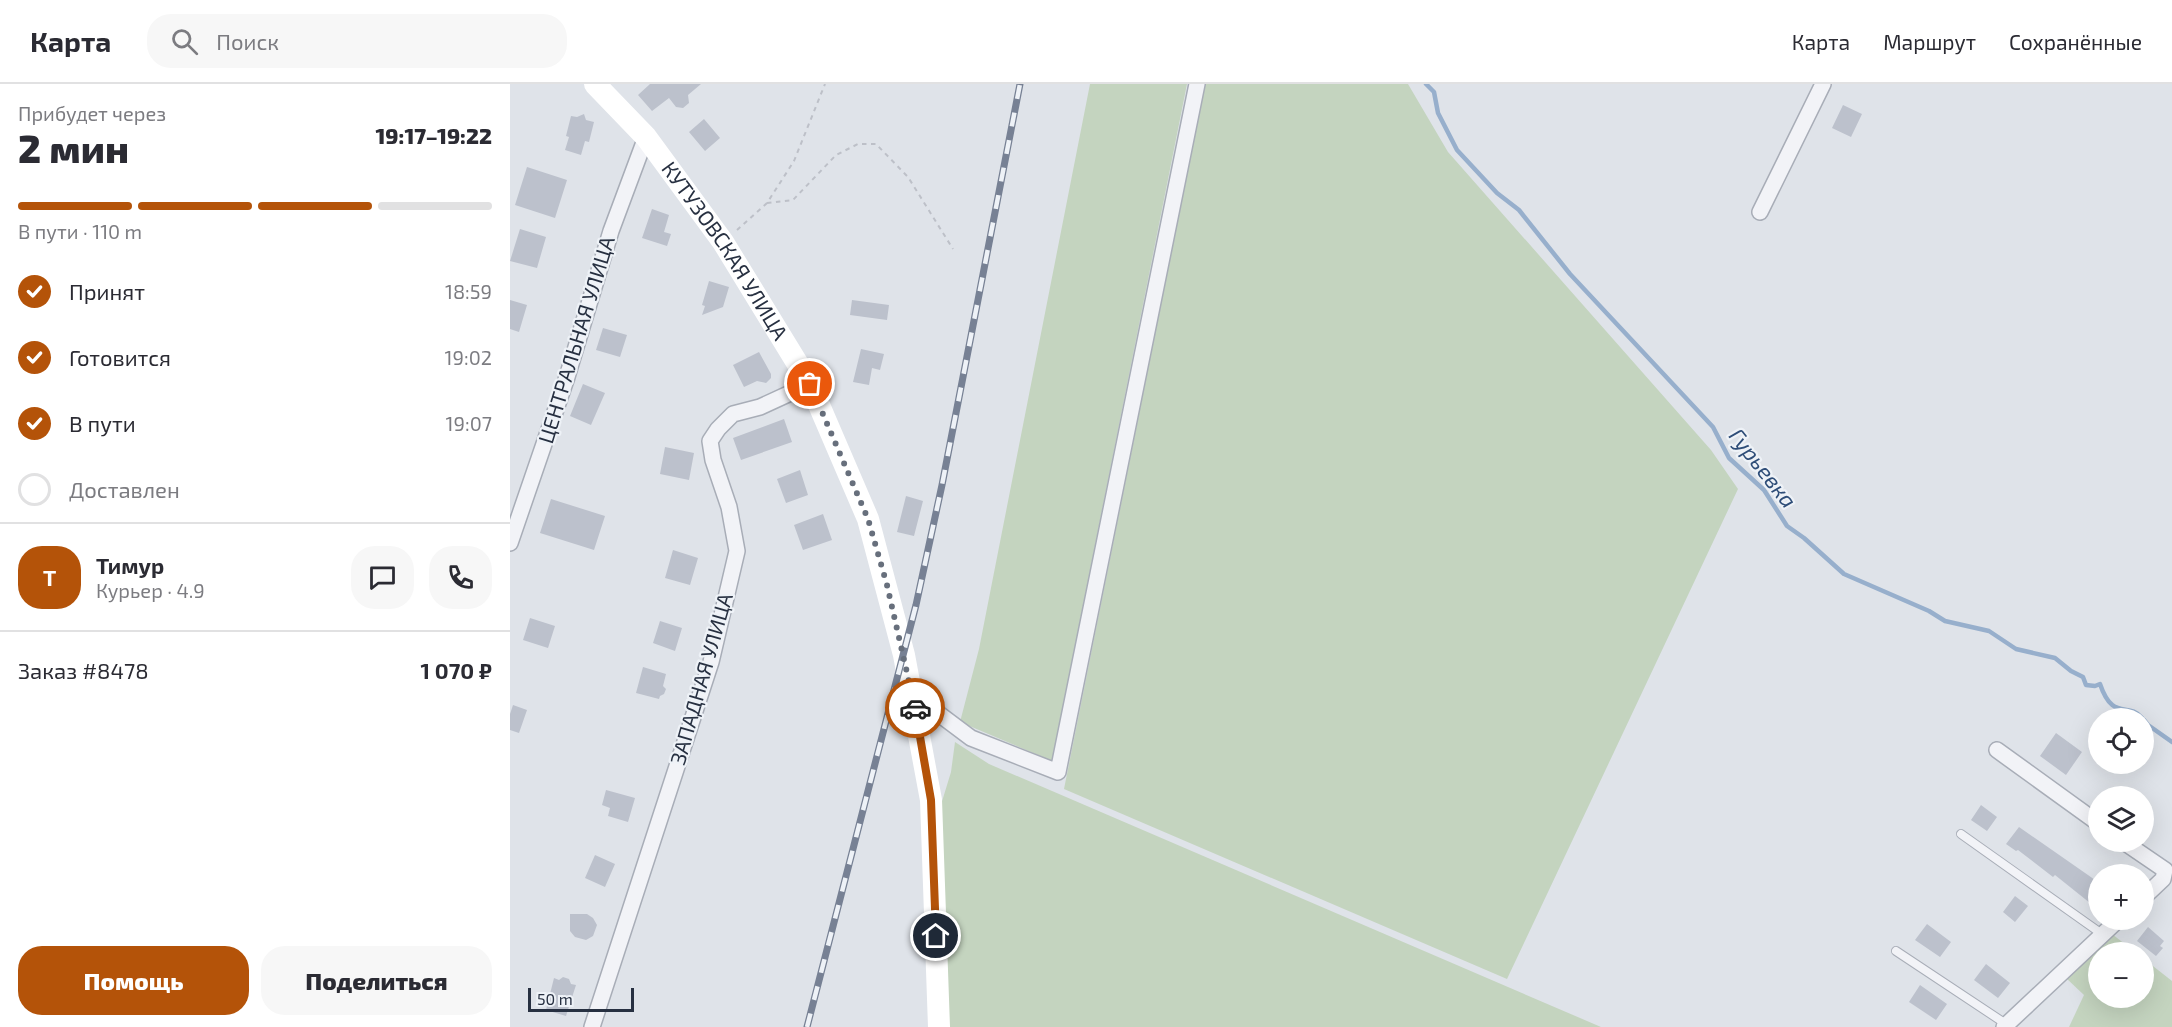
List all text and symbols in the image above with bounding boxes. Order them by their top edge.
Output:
search box [147,14,567,68]
text: Карта [30,24,111,58]
icon: search [168,25,201,58]
text: Поиск [216,28,279,54]
text: Карта [1792,29,1850,54]
text: Маршрут [1883,29,1976,54]
text: Сохранённые [2009,29,2142,54]
text: Прибудет через [18,101,166,125]
text: 19:17–19:22 [375,122,492,148]
text: 2 мин [18,124,129,171]
street label: КУТУЗОВСКАЯ УЛИЦА [657,156,794,344]
text: В пути · 110 m [18,219,142,243]
street label: ЦЕНТРАЛЬНАЯ УЛИЦА [532,233,619,446]
icon: check [18,275,51,308]
text: Принят [69,278,145,304]
text: 18:59 [445,279,492,303]
icon: check [18,341,51,374]
text: Готовится [69,344,171,370]
text: 19:02 [445,345,492,369]
pin [784,358,835,409]
icon: bag [793,367,826,400]
icon: check [18,407,51,440]
text: В пути [69,410,136,436]
text: 19:07 [446,411,492,435]
water label: Гурьевка [1725,422,1803,512]
text: Доставлен [69,476,180,502]
button: chat [351,546,414,609]
button: phone [429,546,492,609]
text: Тимур [96,552,164,578]
text: Т [43,564,56,590]
text: Курьер · 4.9 [96,578,205,602]
street label: ЗАПАДНАЯ УЛИЦА [664,590,737,767]
text: Заказ #8478 [18,657,149,683]
text: 1 070 ₽ [421,657,492,683]
courier [885,678,945,738]
icon: car [899,692,932,725]
map controls [2088,708,2154,1008]
button: locate [2088,708,2154,774]
button: layers [2088,786,2154,852]
button: + [2088,864,2154,930]
pin [910,910,961,961]
icon: home [919,919,952,952]
button: − [2088,942,2154,1008]
button: Помощь [18,946,249,1015]
button: Поделиться [261,946,492,1015]
scale bar [528,985,634,1012]
text: 50 m [537,989,573,1008]

